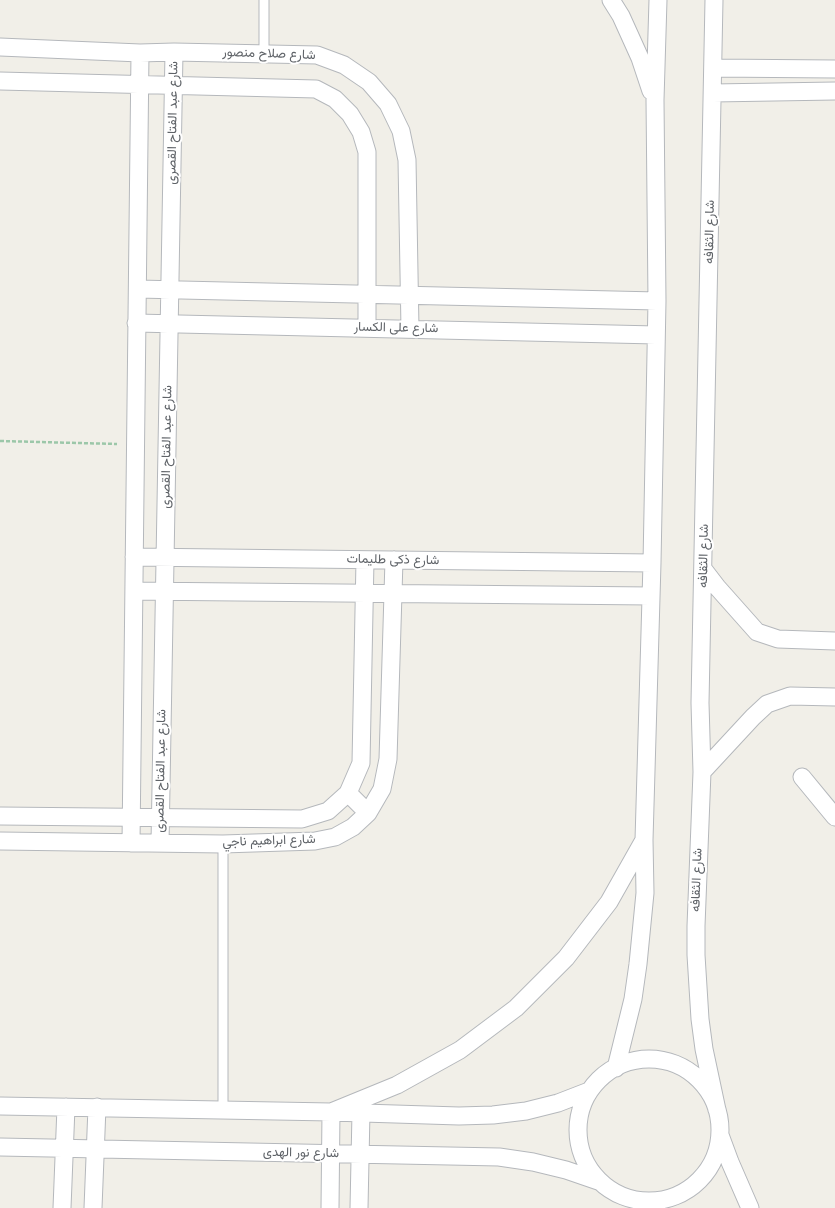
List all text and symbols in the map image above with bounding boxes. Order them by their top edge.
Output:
street label: شارع صلاح منصور [222,45,316,63]
street label: شارع عبد الفتاح القصرى [164,61,182,185]
street label: شارع الثقافه [702,200,718,264]
street label: شارع على الكسار [354,319,438,337]
street label: شارع عبد الفتاح القصرى [158,385,176,509]
street label: شارع الثقافه [696,524,712,588]
street label: شارع ذكى طليمات [346,551,440,569]
street label: شارع عبد الفتاح القصرى [152,709,170,833]
street label: شارع ابراهيم ناجي [222,832,316,850]
street label: شارع الثقافه [688,848,706,912]
street label: شارع نور الهدى [263,1145,339,1161]

